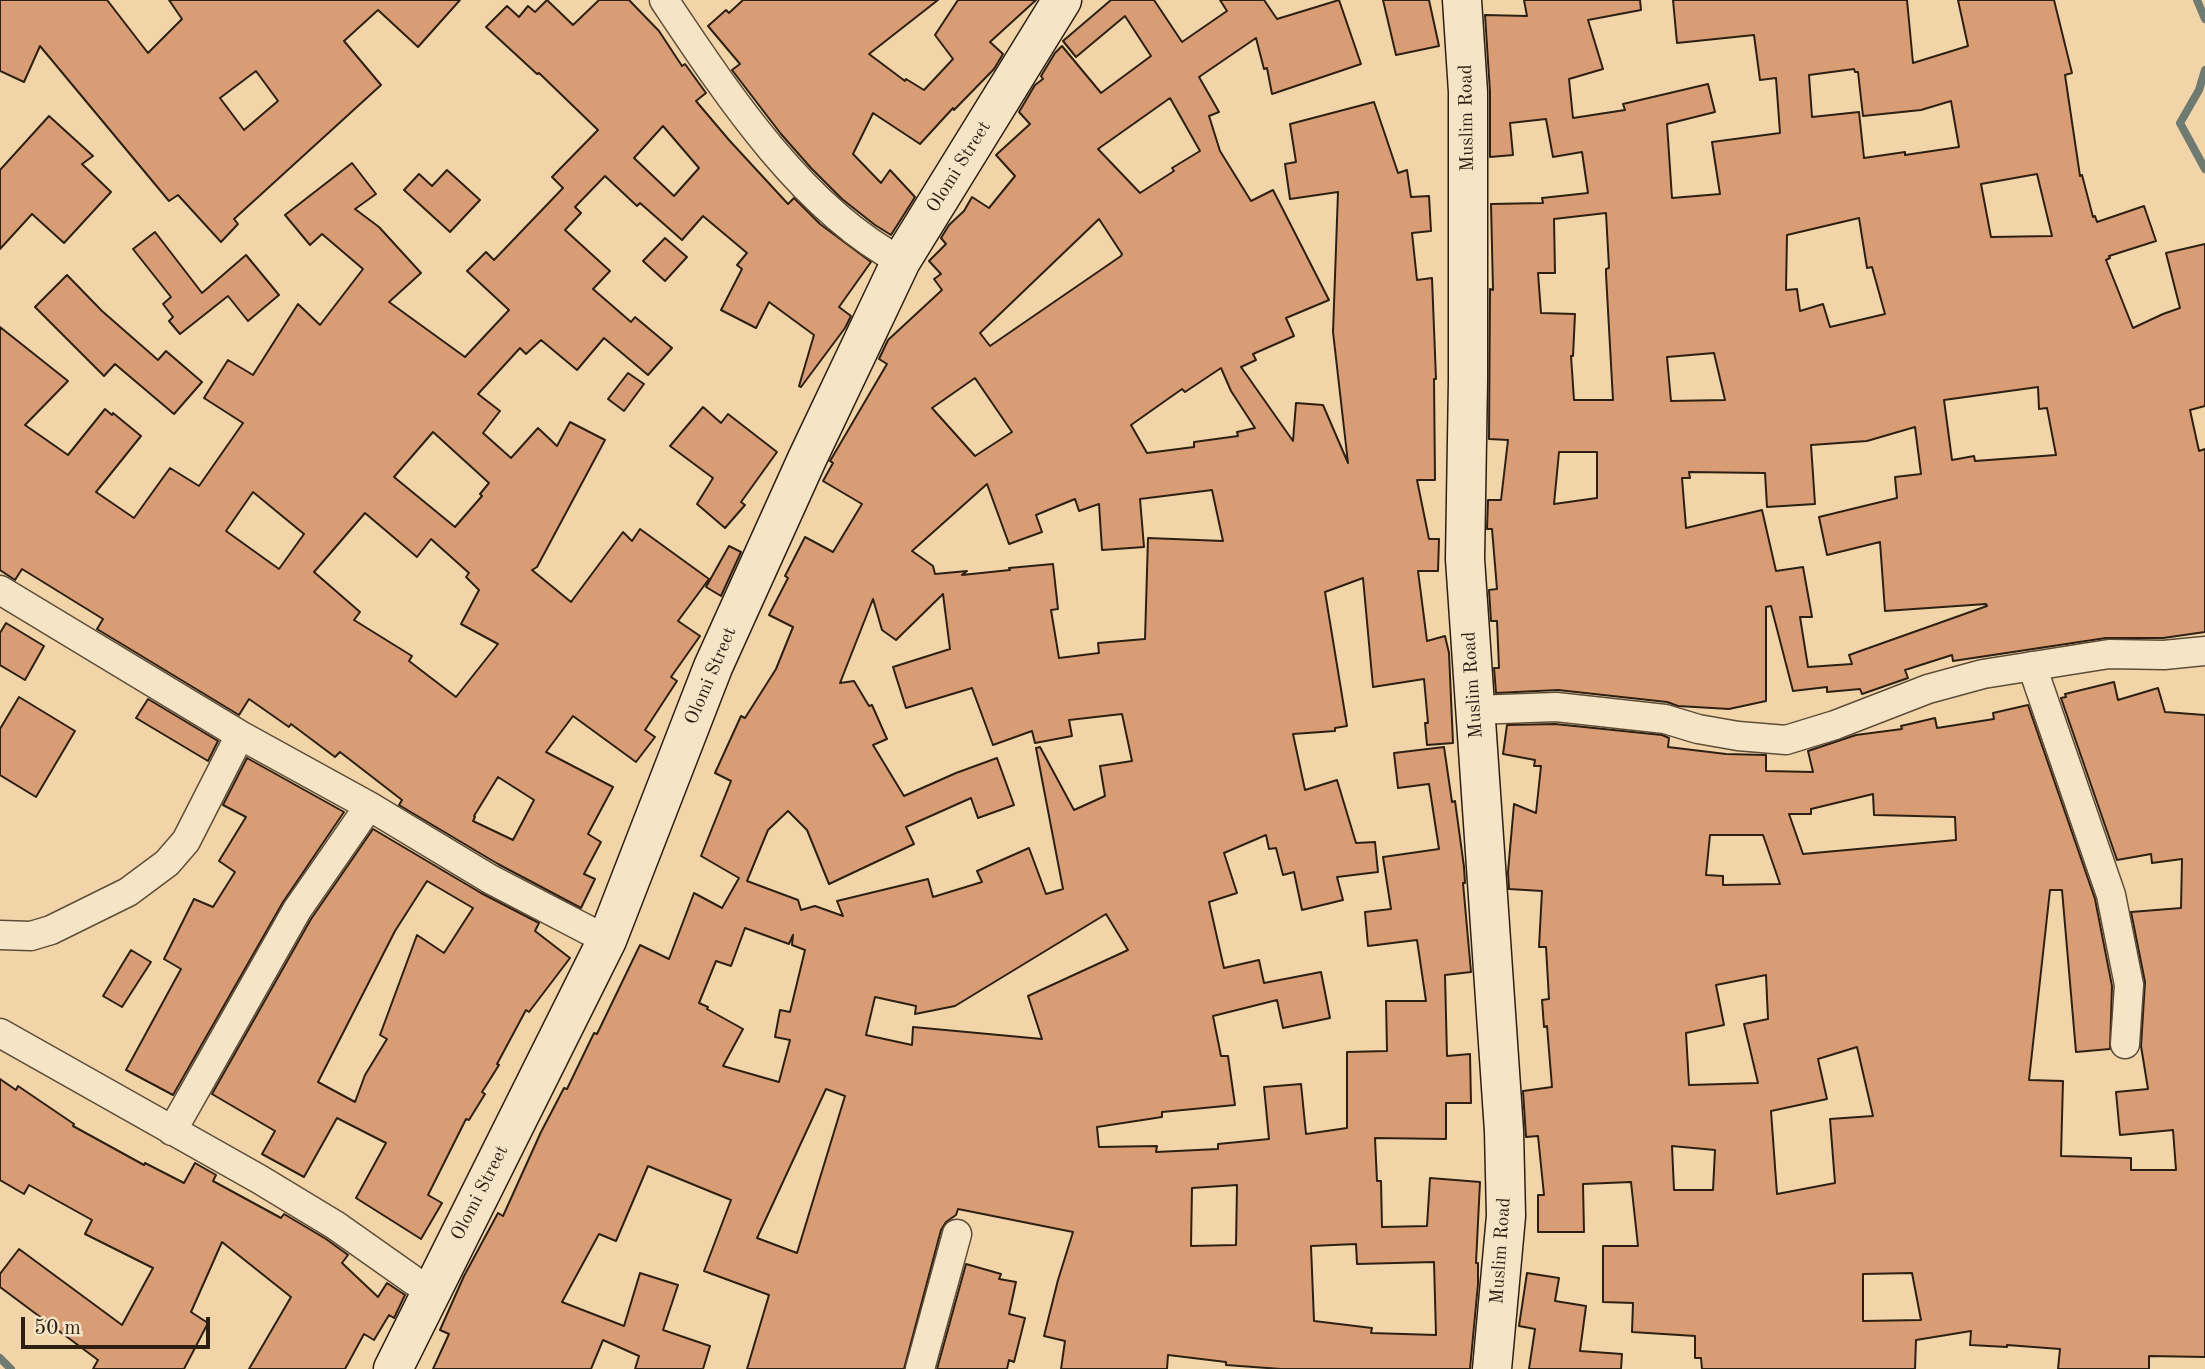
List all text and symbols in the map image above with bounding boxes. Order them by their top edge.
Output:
street label: Muslim Road [1455,64,1479,172]
street label: Olomi Street [922,117,996,217]
street label: Olomi Street [680,624,742,728]
street label: Muslim Road [1458,631,1488,739]
street label: Olomi Street [446,1142,514,1244]
street label: Muslim Road [1486,1197,1516,1305]
scale bar [24,1302,214,1346]
text: 50 m [34,1318,81,1339]

